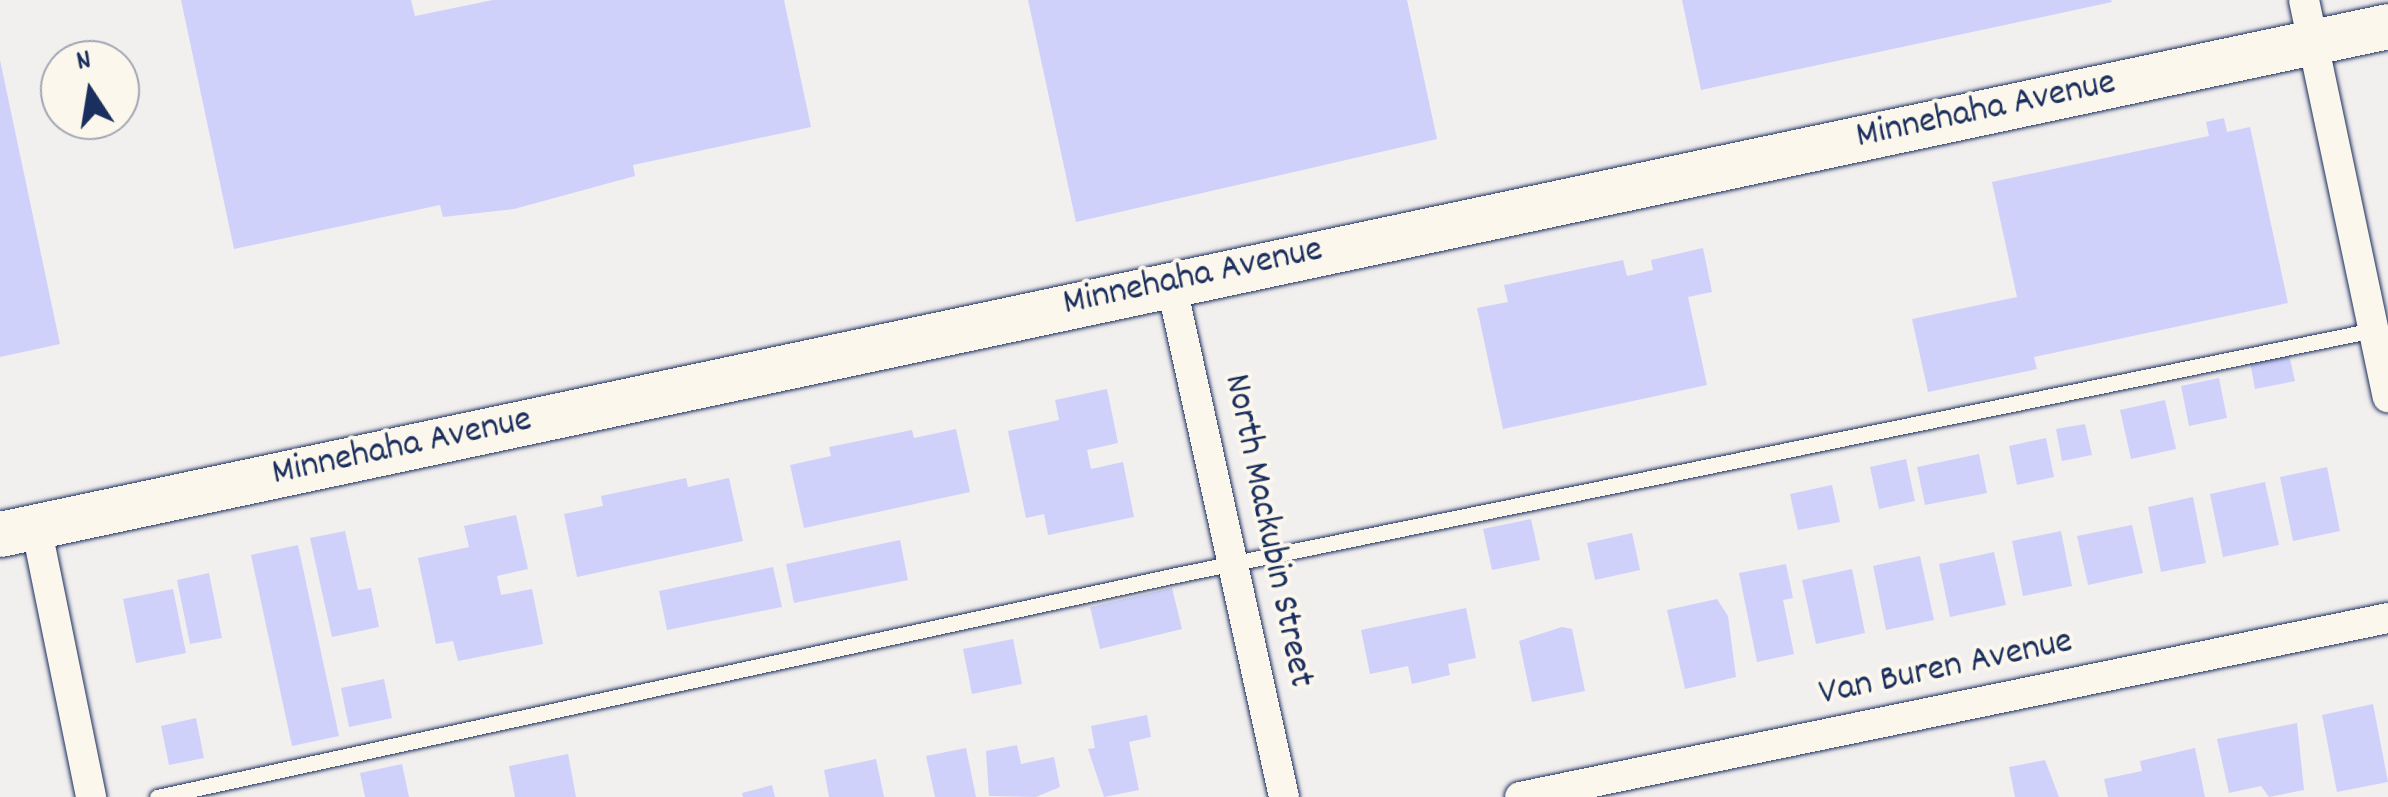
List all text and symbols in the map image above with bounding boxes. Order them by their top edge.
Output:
north arrow [40,40,140,140]
text: N [73,42,95,84]
street label: Minnehaha Avenue [1852,61,2120,161]
street label: Minnehaha Avenue [1059,228,1327,328]
street label: North Mackubin Street [1212,370,1322,692]
street label: Minnehaha Avenue [268,398,536,498]
street label: Van Buren Avenue [1815,620,2077,718]

